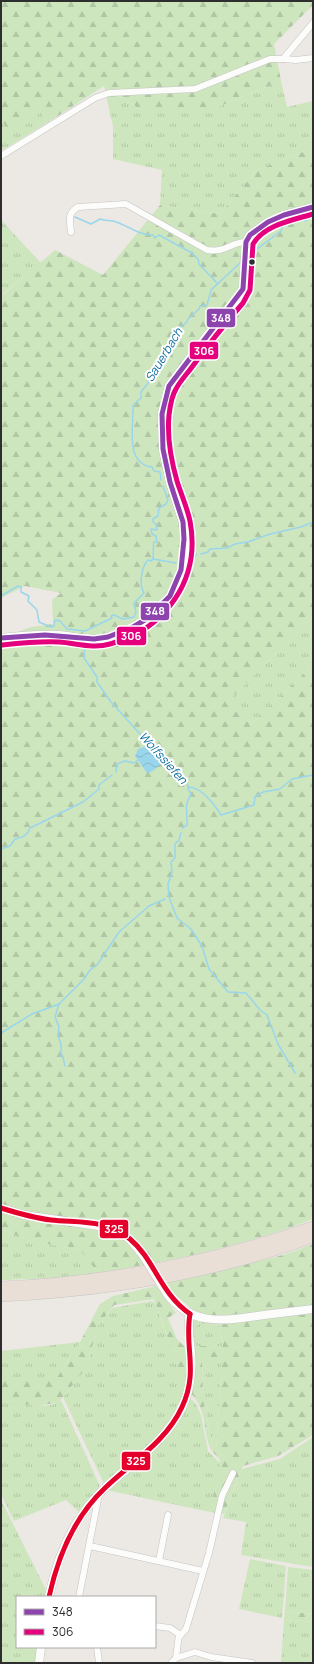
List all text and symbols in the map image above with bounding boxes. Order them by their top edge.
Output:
unlabelled marker [247,257,257,267]
line badge: 348 [206,308,236,328]
text: 348 [211,310,231,325]
water label: Sauerbach [141,324,187,385]
line badge: 306 [189,341,219,360]
text: 306 [194,343,214,358]
line badge: 348 [140,602,170,621]
text: 348 [145,603,165,618]
line badge: 306 [116,626,147,646]
text: 306 [121,628,141,643]
water label: Wolfssiefen [135,728,192,788]
line badge: 325 [99,1219,129,1239]
text: 325 [104,1221,124,1236]
line badge: 325 [121,1451,151,1471]
text: 325 [126,1453,146,1468]
legend [16,1596,156,1648]
text: 348 [52,1603,73,1620]
text: 306 [52,1623,73,1640]

